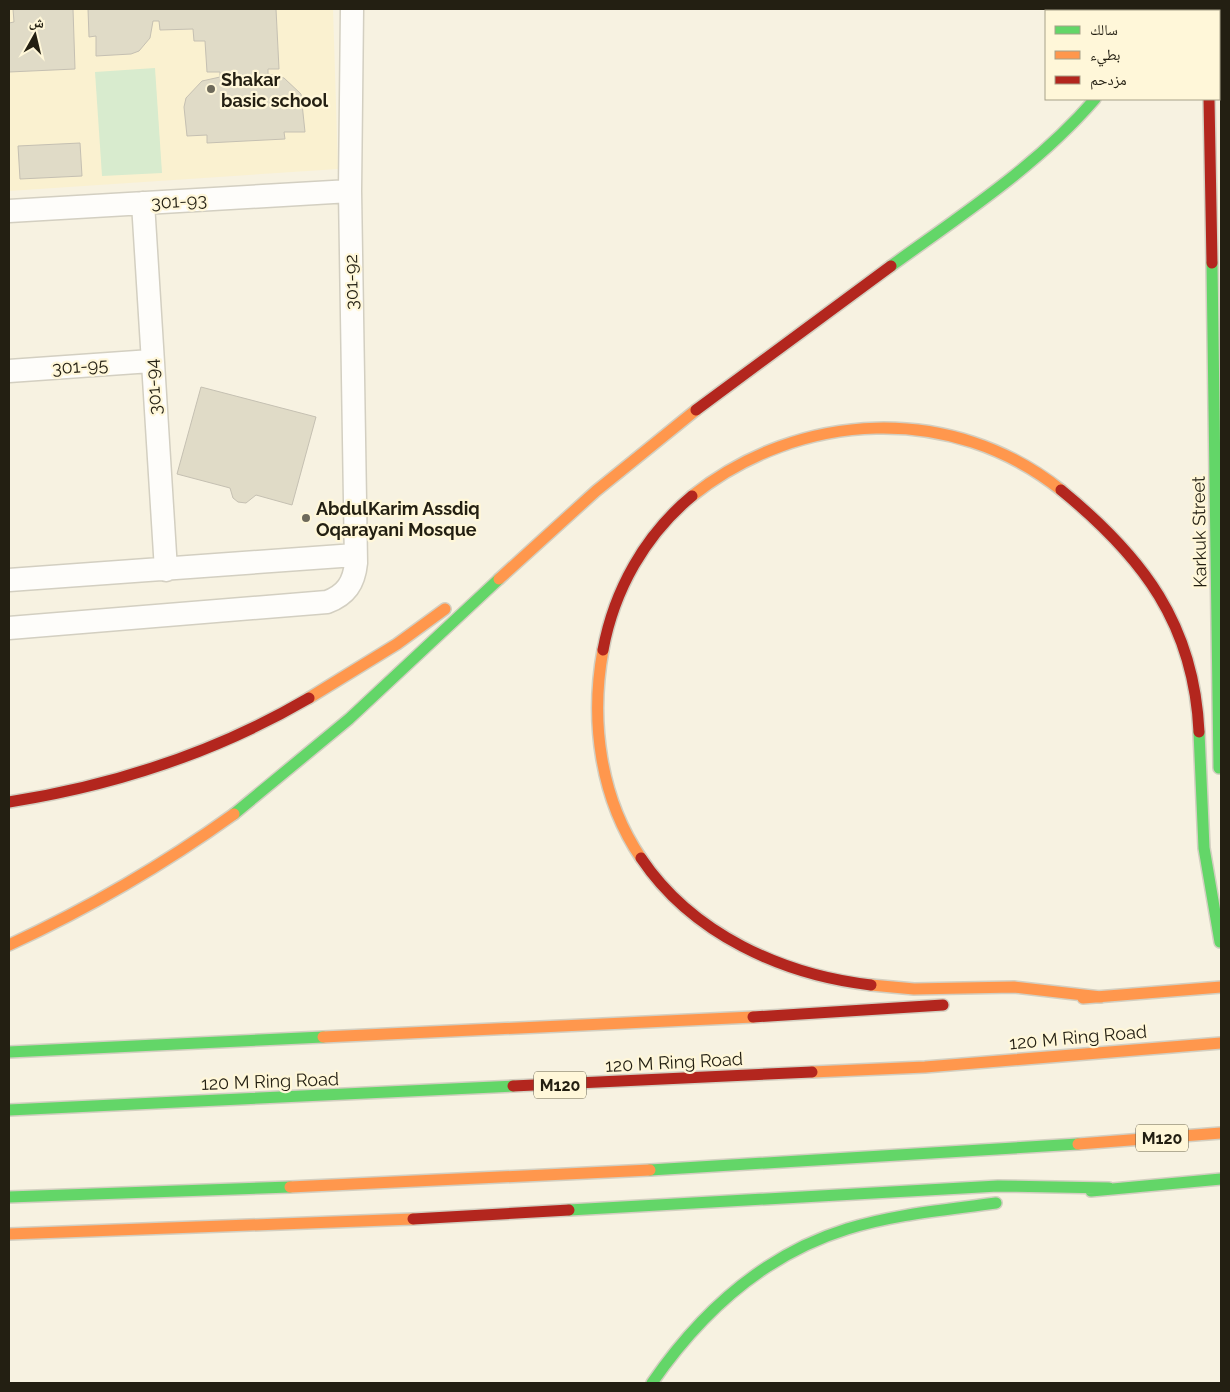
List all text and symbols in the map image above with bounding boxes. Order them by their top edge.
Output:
north arrow [10,10,60,60]
legend [1045,10,1220,100]
text: ش [28,13,45,32]
text: سالك [1090,21,1118,39]
text: بطيء [1090,46,1120,67]
place label: Shakar basic school [221,69,328,111]
text: مزدحم [1090,71,1127,90]
marker: Shakar basic school [205,83,217,95]
street label: 301-93 [151,189,207,213]
street label: 301-92 [340,254,362,310]
street label: 301-95 [51,354,109,378]
street label: 301-94 [141,358,165,416]
street label: Karkuk Street [1188,476,1210,588]
place label: AbdulKarim Assdiq Oqarayani Mosque [316,498,480,540]
marker: AbdulKarim Assdiq Oqarayani Mosque [300,512,312,524]
street label: 120 M Ring Road [1008,1021,1148,1053]
street label: 120 M Ring Road [605,1048,743,1076]
street label: 120 M Ring Road [201,1068,339,1094]
road number: M120 [534,1072,586,1098]
road number: M120 [1136,1124,1188,1152]

